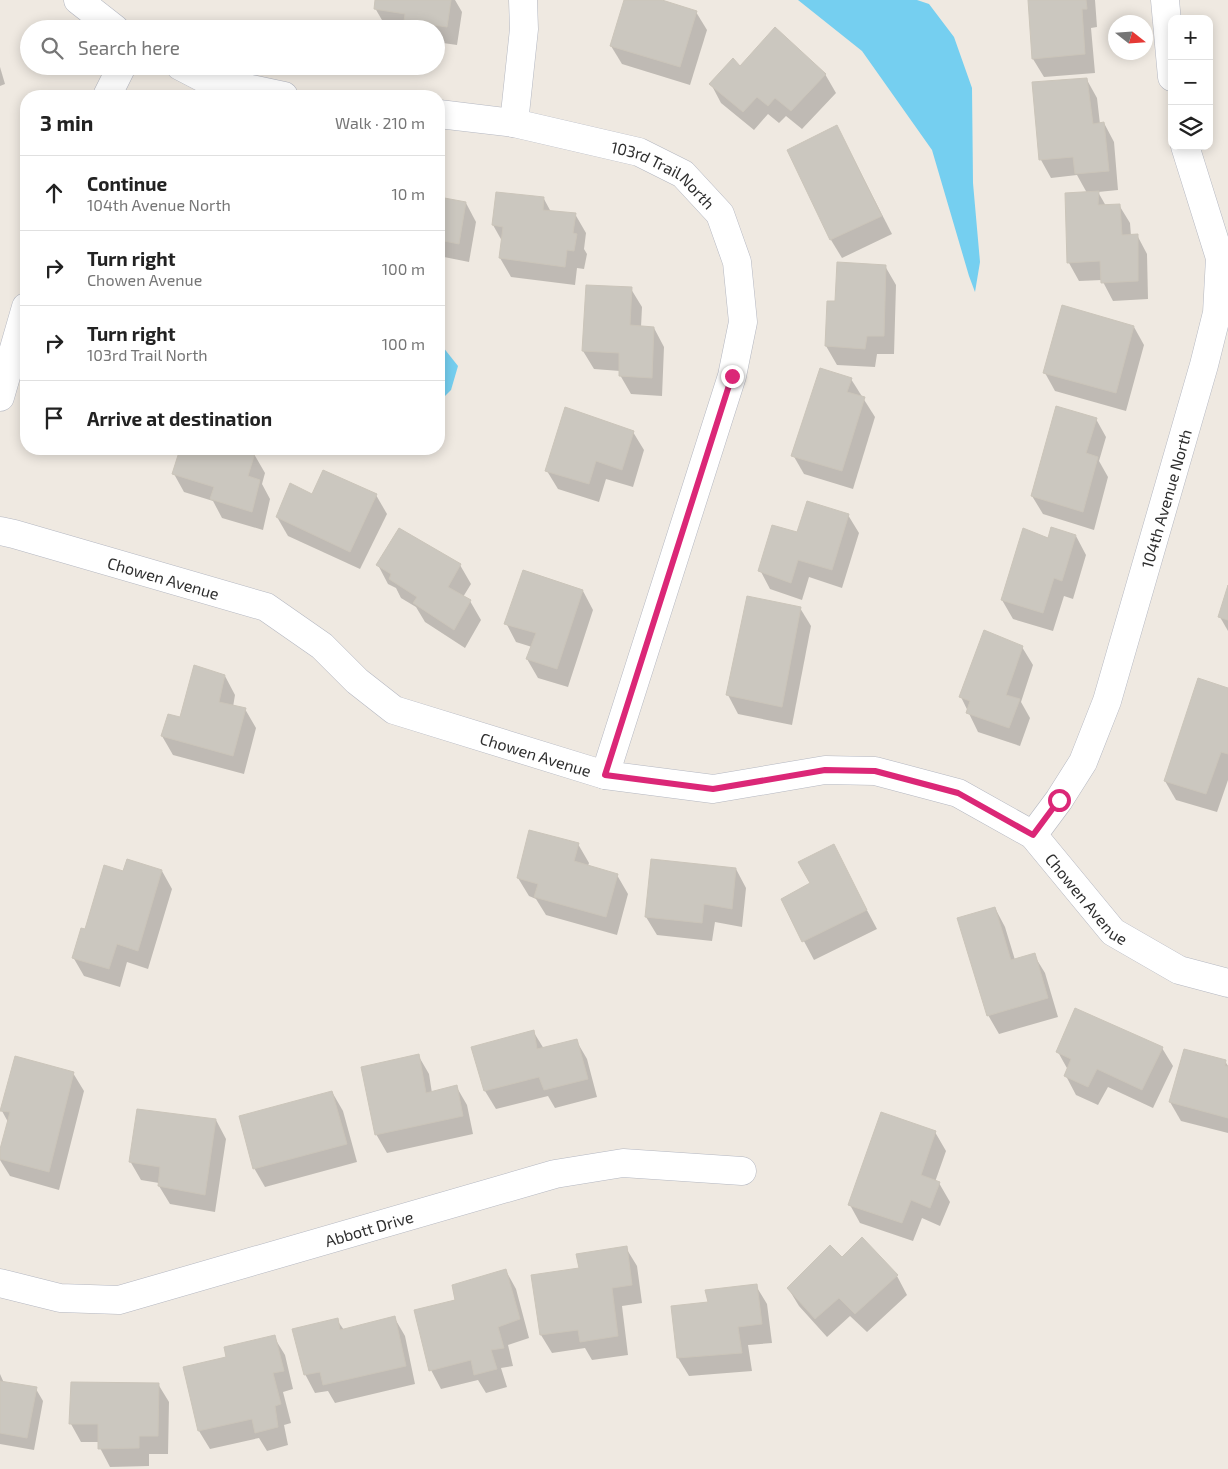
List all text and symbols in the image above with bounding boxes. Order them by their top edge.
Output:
north arrow [1108,15,1153,60]
map controls [1168,15,1213,150]
button: + [1168,15,1213,60]
search box [20,20,445,75]
icon: search [38,34,66,62]
text: Search here [78,36,180,59]
button: − [1168,60,1213,105]
button: layers [1168,105,1213,150]
text: 3 min [40,110,93,135]
text: Walk · 210 m [335,113,425,132]
street label: 103rd Trail North [609,136,719,212]
text: Continue [87,172,167,195]
icon: ahead [40,179,68,207]
text: 10 m [391,184,425,203]
text: 104th Avenue North [87,195,231,214]
text: Turn right [87,247,175,270]
icon: right [40,254,68,282]
text: 100 m [382,259,425,278]
text: Chowen Avenue [87,270,202,289]
text: Turn right [87,322,175,345]
icon: right [40,329,68,357]
text: 100 m [382,334,425,353]
text: 103rd Trail North [87,345,208,364]
route end [721,365,744,388]
icon: arrive [40,404,68,432]
text: Arrive at destination [87,407,272,430]
street label: 104th Avenue North [1136,427,1195,570]
street label: Chowen Avenue [106,552,222,602]
street label: Chowen Avenue [478,728,594,780]
route start [1048,789,1071,812]
street label: Chowen Avenue [1042,849,1131,948]
street label: Abbott Drive [323,1206,415,1250]

